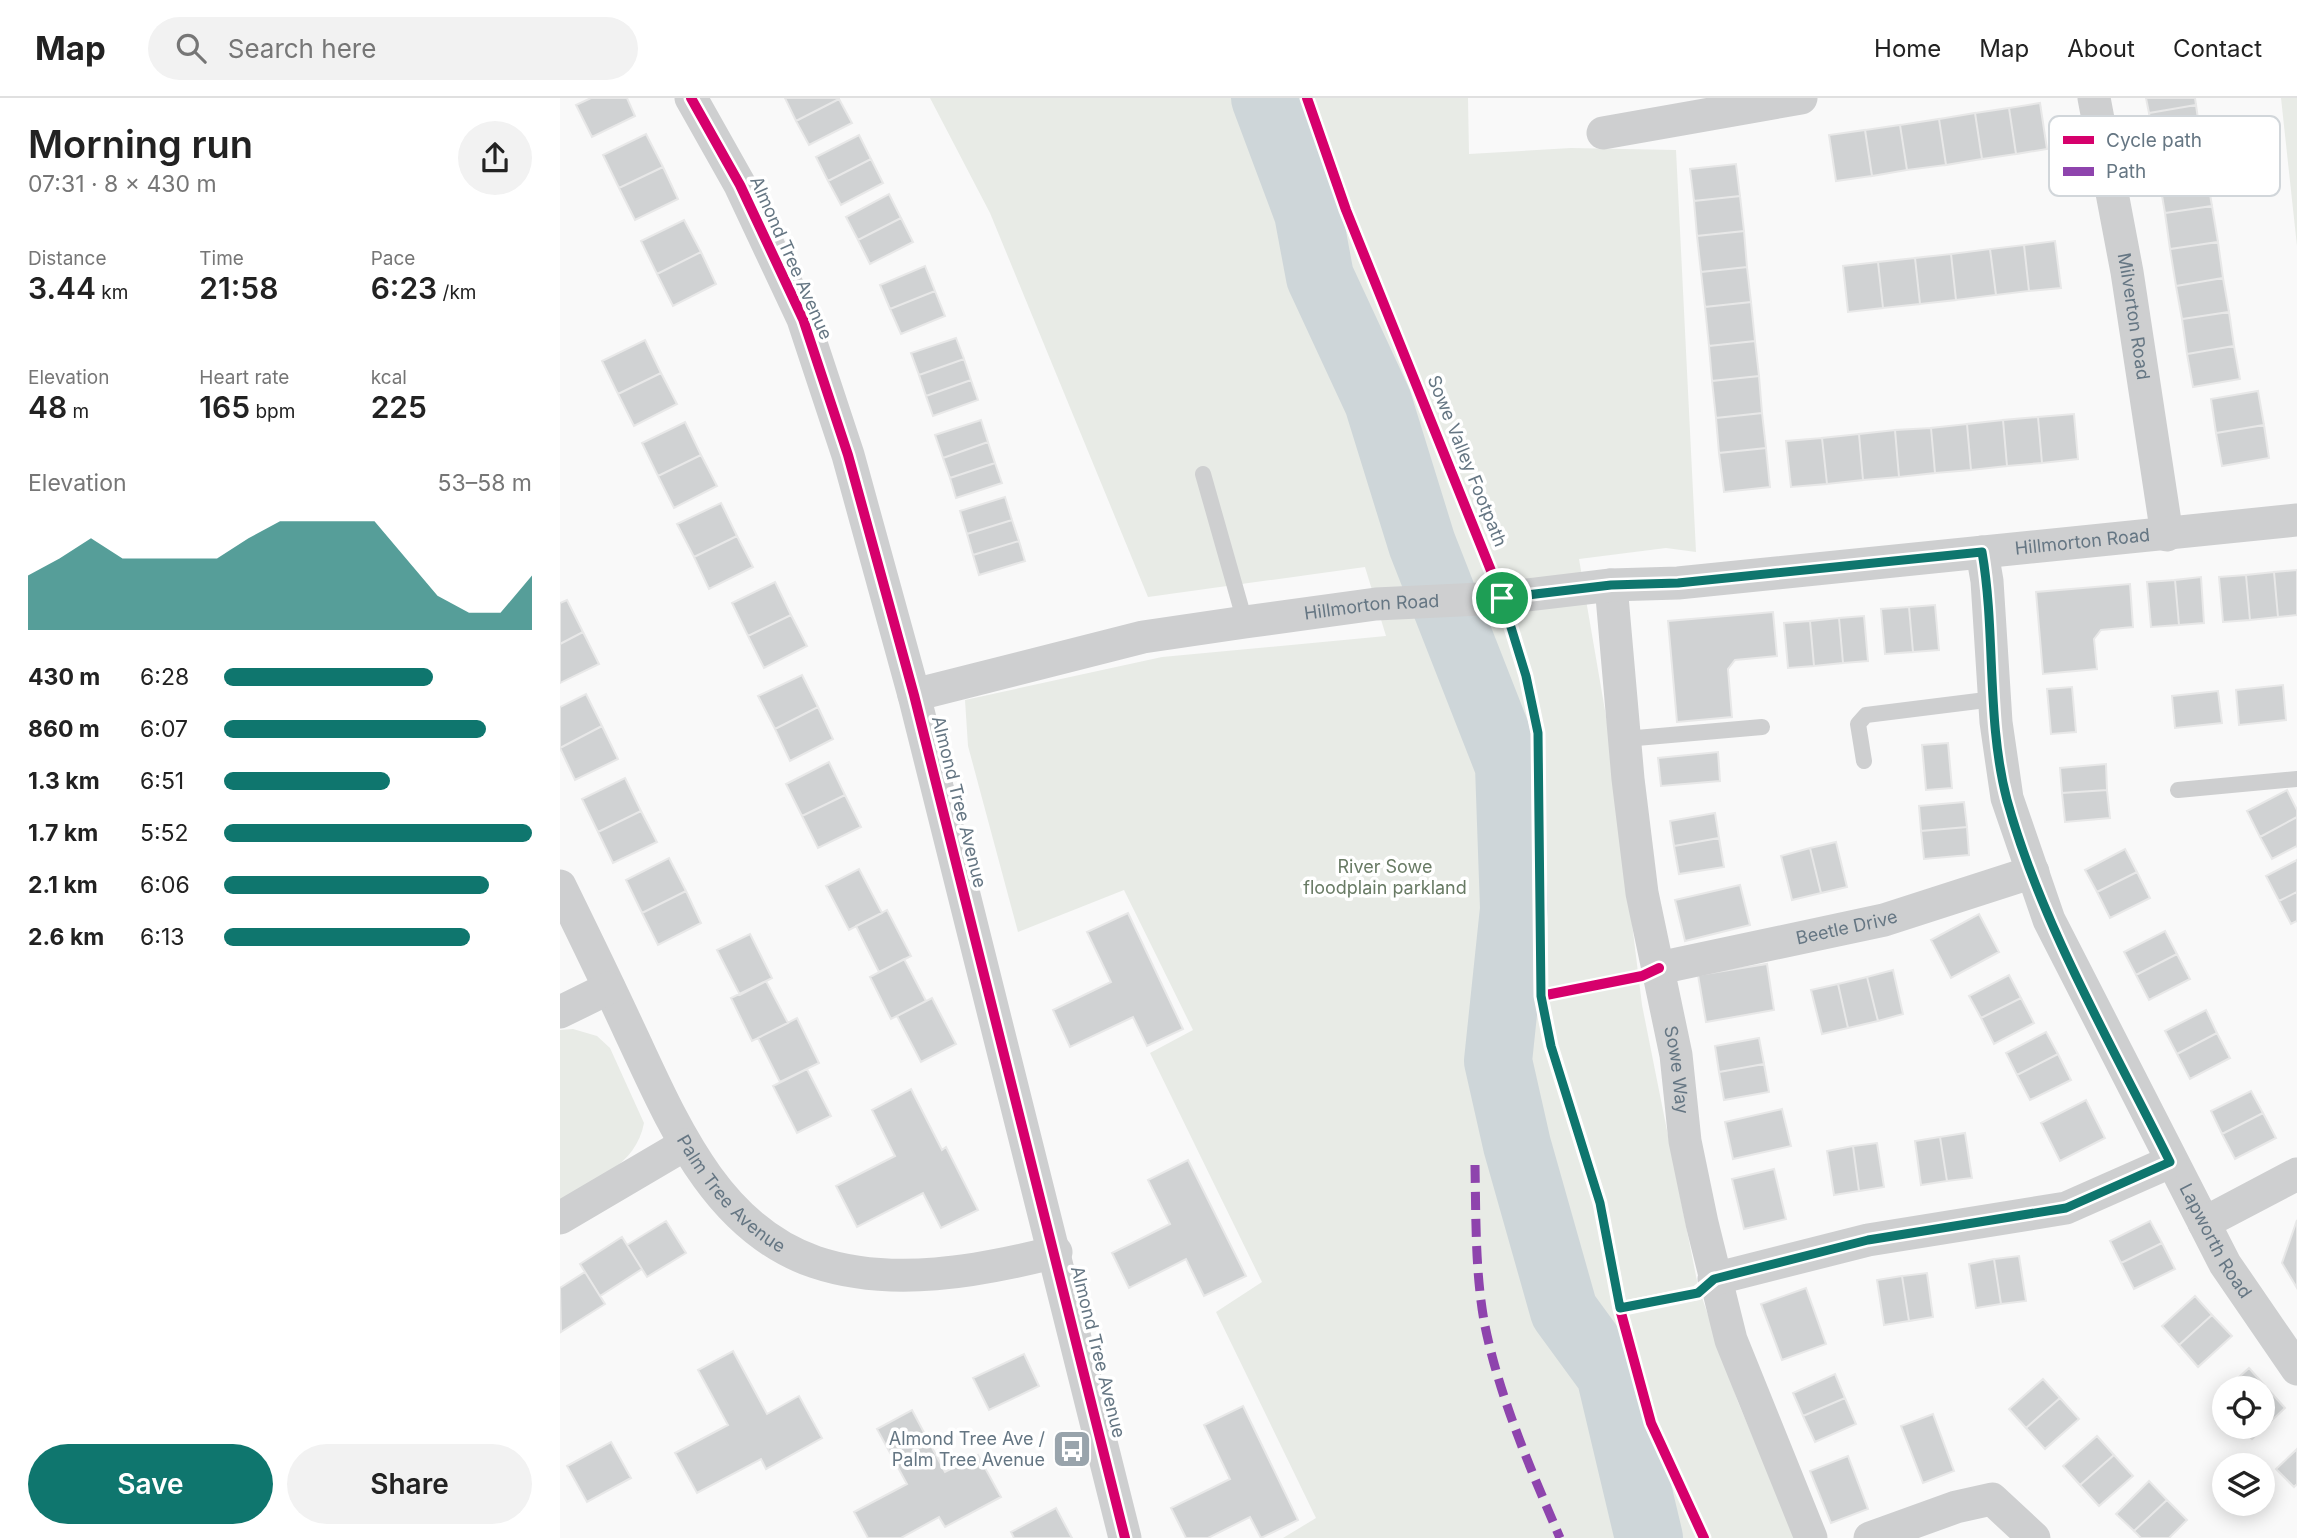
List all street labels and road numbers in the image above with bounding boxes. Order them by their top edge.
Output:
street label: Almond Tree Avenue [746,173,837,343]
street label: Milverton Road [2114,251,2154,381]
street label: Sowe Valley Footpath [1423,372,1511,550]
street label: Hillmorton Road [2014,524,2151,559]
street label: Hillmorton Road [1303,590,1440,624]
street label: Almond Tree Avenue [928,714,991,890]
street label: Beetle Drive [1794,905,1900,948]
street label: Sowe Way [1660,1024,1693,1115]
street label: Palm Tree Avenue [673,1131,789,1257]
street label: Lapworth Road [2176,1180,2256,1302]
street label: Almond Tree Avenue [1067,1264,1130,1440]

